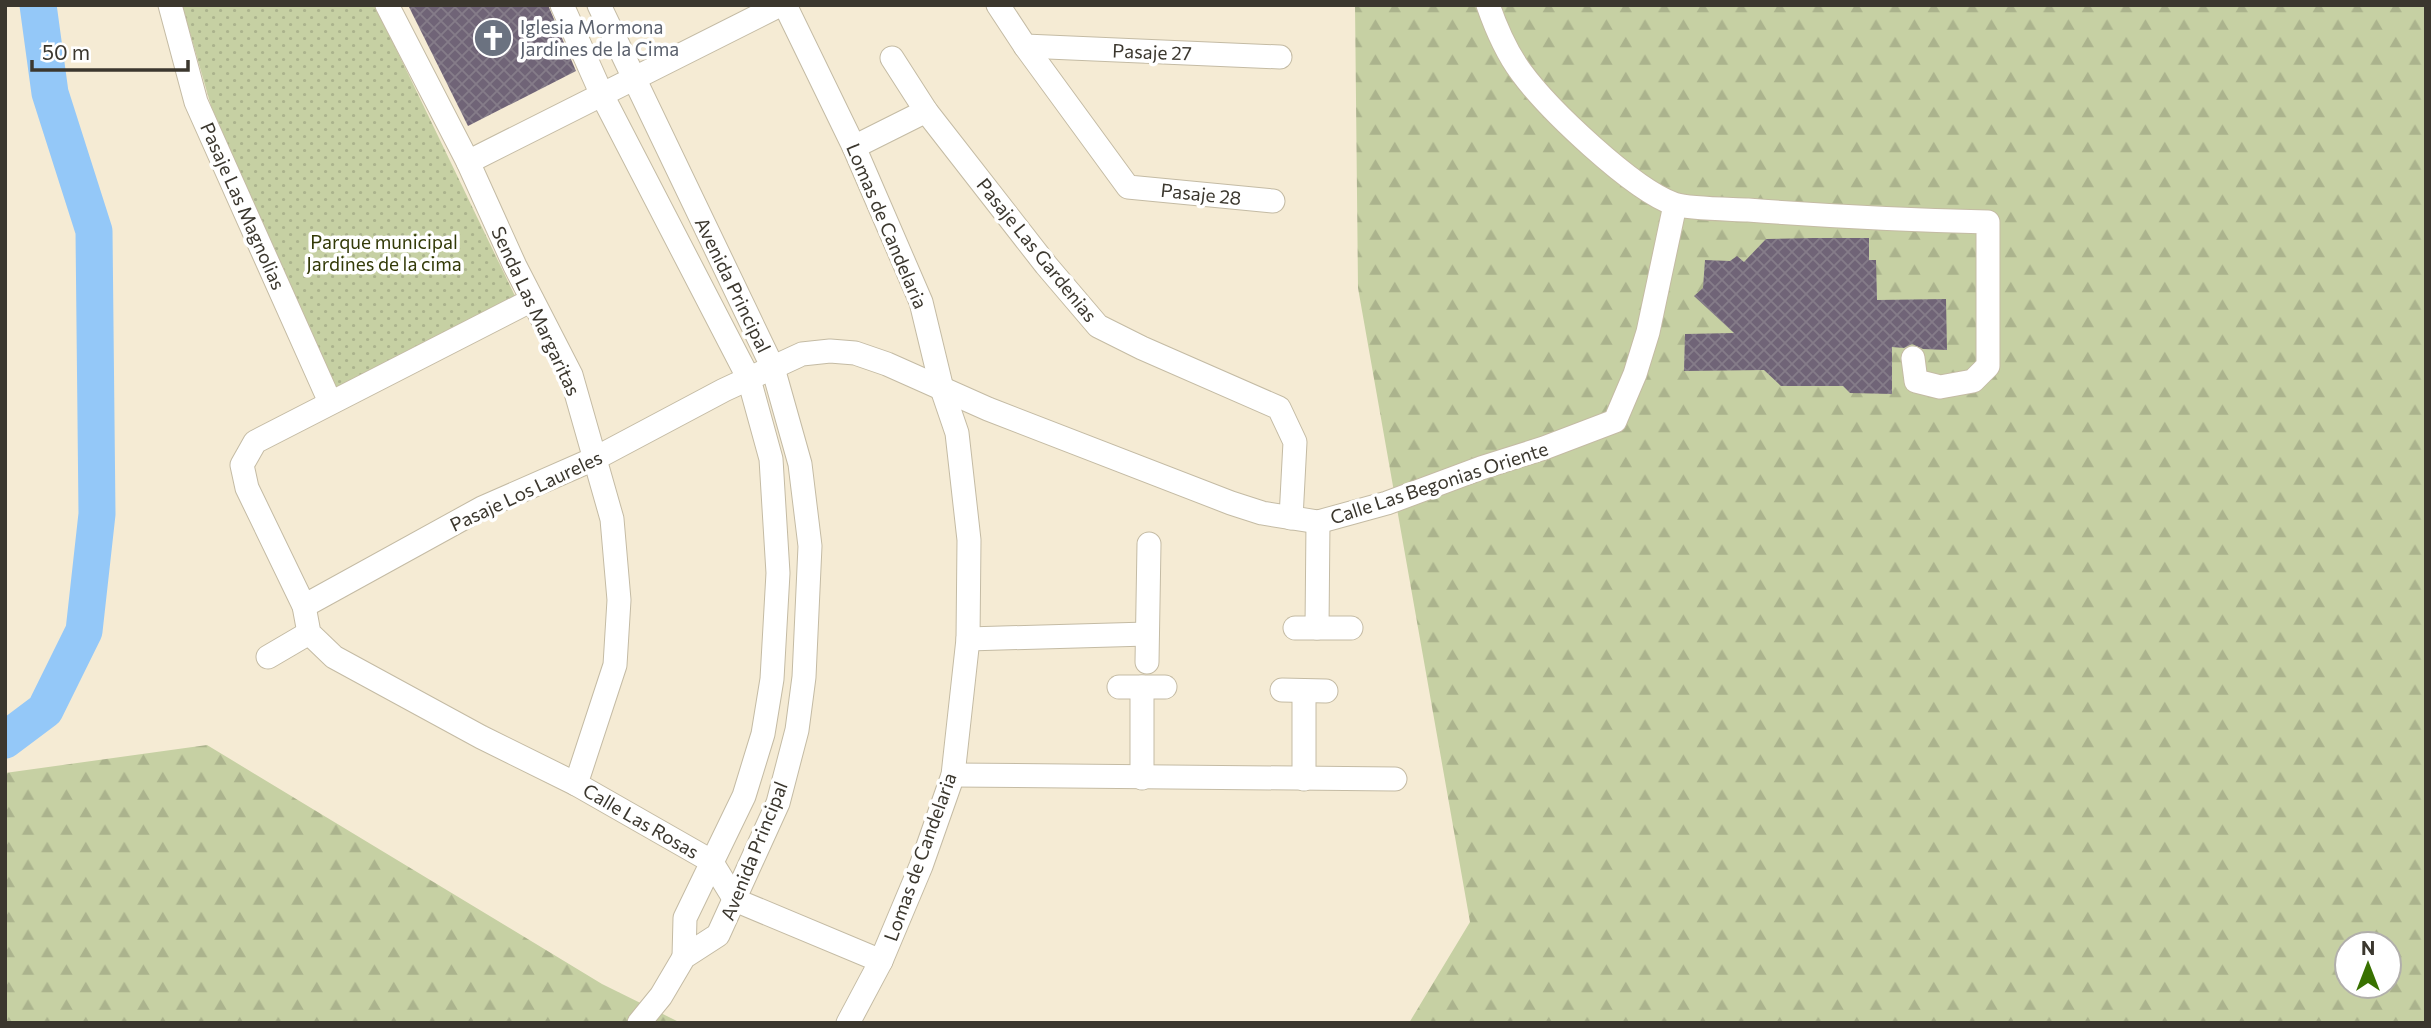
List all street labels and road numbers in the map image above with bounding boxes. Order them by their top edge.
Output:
street label: Pasaje 27 [1112,39,1192,64]
street label: Pasaje Las Magnolias [196,119,291,293]
street label: Lomas de Candelaria [842,140,933,312]
street label: Pasaje Las Gardenias [972,173,1103,326]
street label: Pasaje 28 [1160,178,1243,209]
street label: Avenida Principal [691,213,776,356]
street label: Senda Las Margaritas [487,222,586,399]
street label: Calle Las Begonias Oriente [1327,436,1551,529]
street label: Pasaje Los Laureles [446,445,606,536]
street label: Lomas de Candelaria [878,769,961,944]
street label: Calle Las Rosas [579,778,703,863]
street label: Avenida Principal [715,778,792,924]

